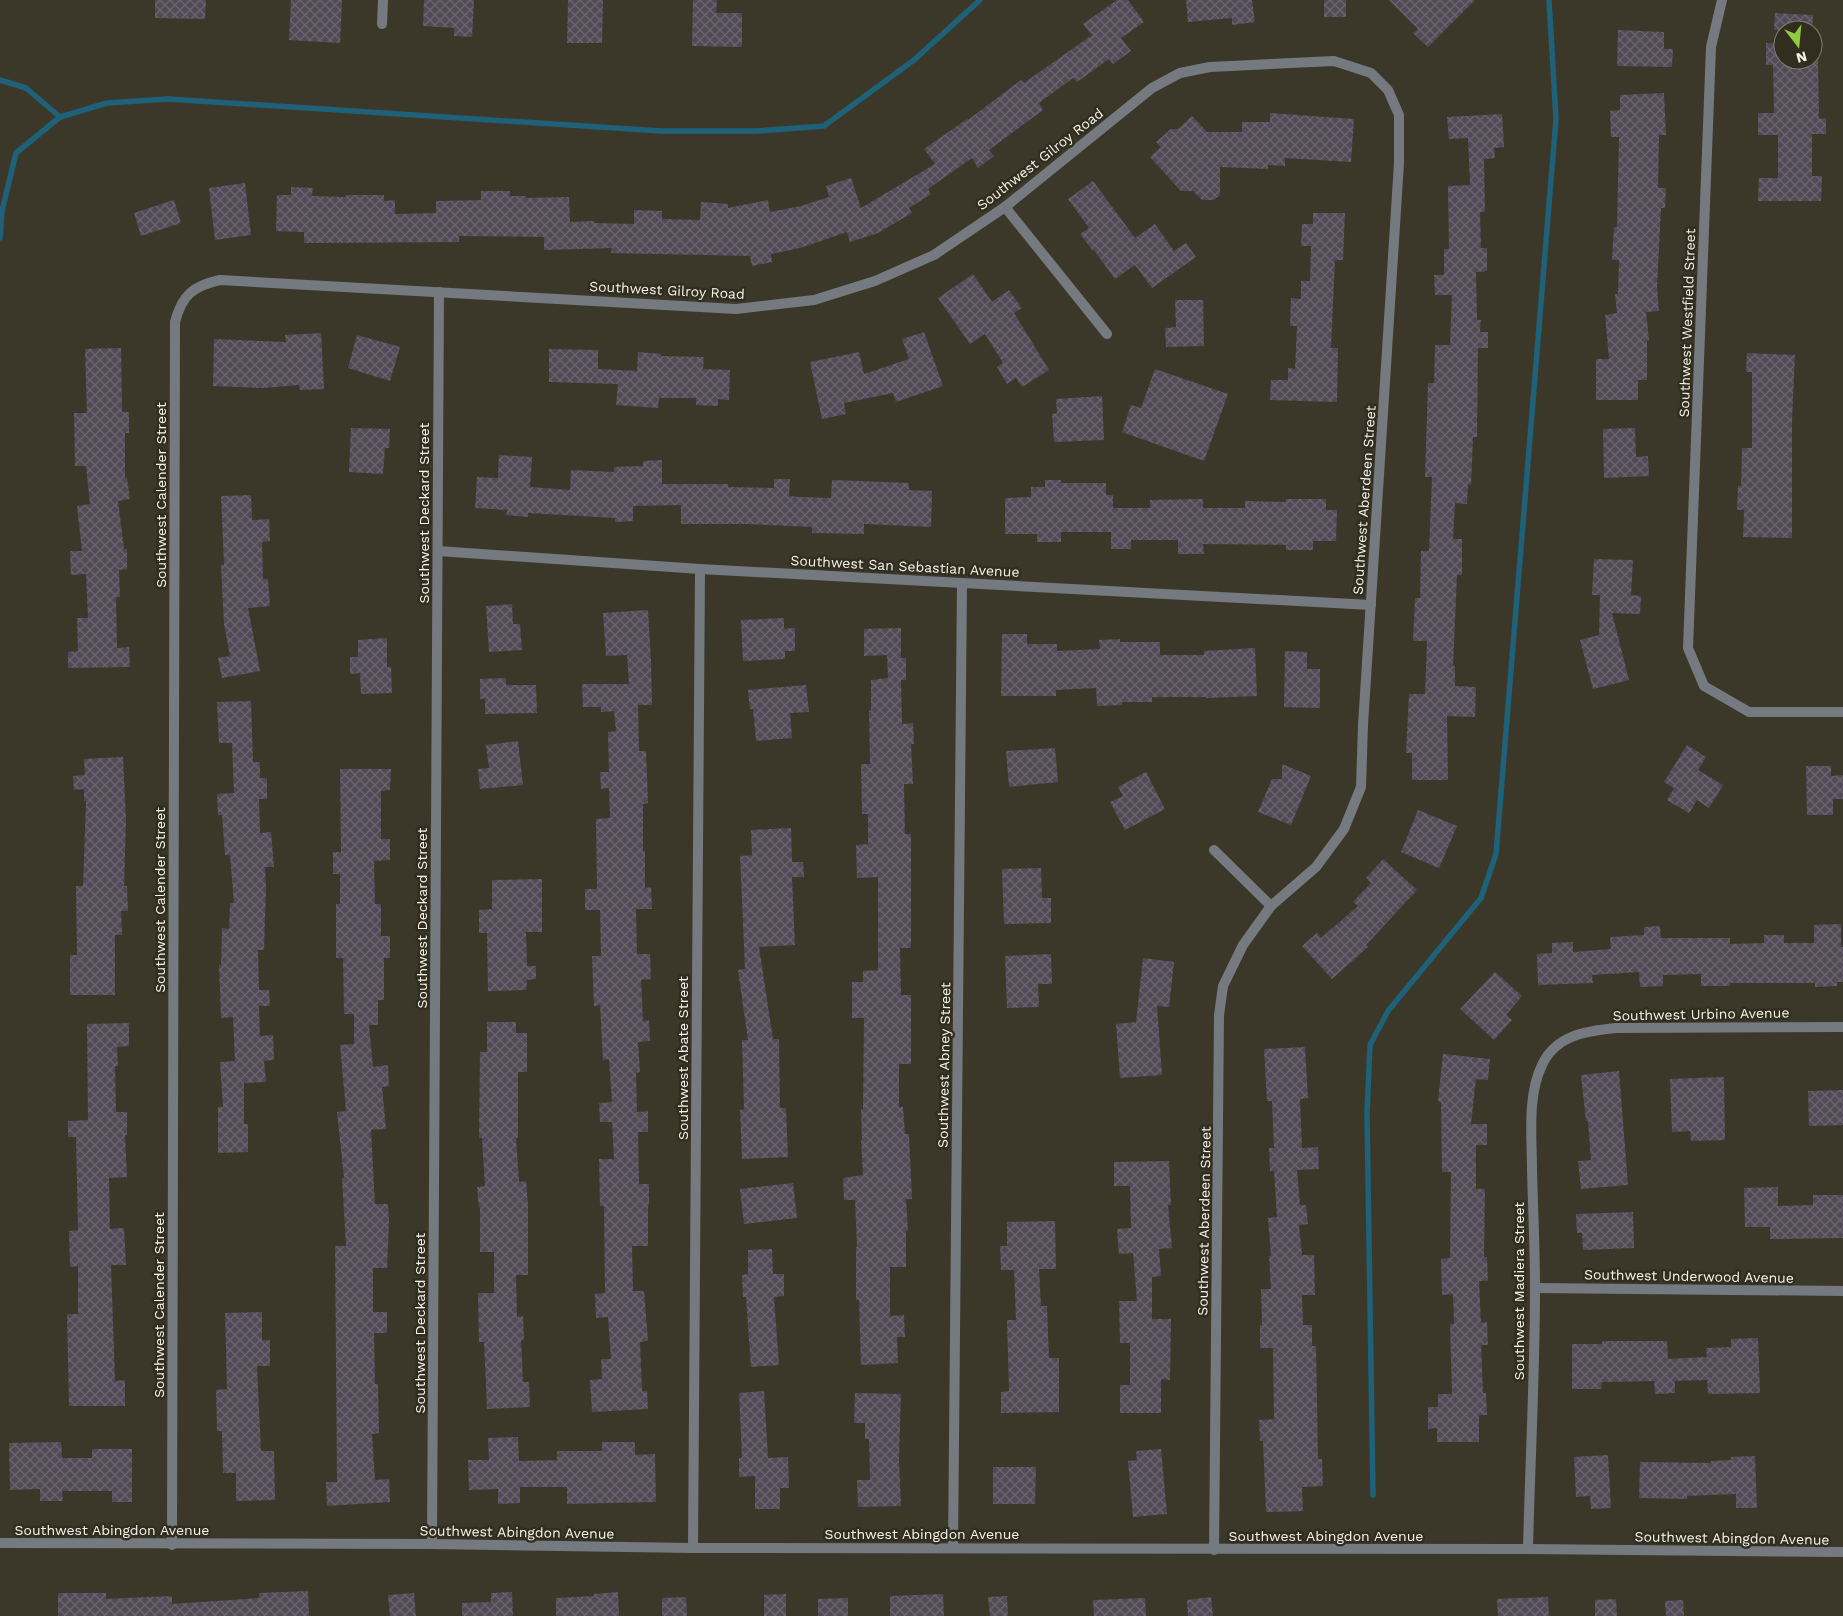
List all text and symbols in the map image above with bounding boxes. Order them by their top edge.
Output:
north arrow [1773,20,1823,70]
text: N [1794,48,1809,67]
street label: Southwest Gilroy Road [974,105,1106,213]
street label: Southwest Westfield Street [1676,228,1698,418]
street label: Southwest Gilroy Road [589,278,745,302]
street label: Southwest Calender Street [153,402,169,588]
street label: Southwest Aberdeen Street [1349,405,1379,595]
street label: Southwest Deckard Street [416,422,432,603]
street label: Southwest San Sebastian Avenue [790,552,1020,580]
street label: Southwest Calender Street [152,807,168,993]
street label: Southwest Deckard Street [414,827,430,1008]
street label: Southwest Abate Street [675,976,691,1140]
street label: Southwest Abney Street [935,982,953,1148]
street label: Southwest Urbino Avenue [1612,1004,1790,1024]
street label: Southwest Aberdeen Street [1194,1126,1214,1316]
street label: Southwest Madiera Street [1511,1202,1527,1380]
street label: Southwest Calender Street [151,1212,167,1398]
street label: Southwest Deckard Street [412,1232,428,1413]
street label: Southwest Underwood Avenue [1584,1266,1794,1286]
street label: Southwest Abingdon Avenue [15,1522,209,1538]
street label: Southwest Abingdon Avenue [419,1522,615,1542]
street label: Southwest Abingdon Avenue [825,1526,1019,1542]
street label: Southwest Abingdon Avenue [1229,1528,1423,1544]
street label: Southwest Abingdon Avenue [1634,1528,1830,1548]

